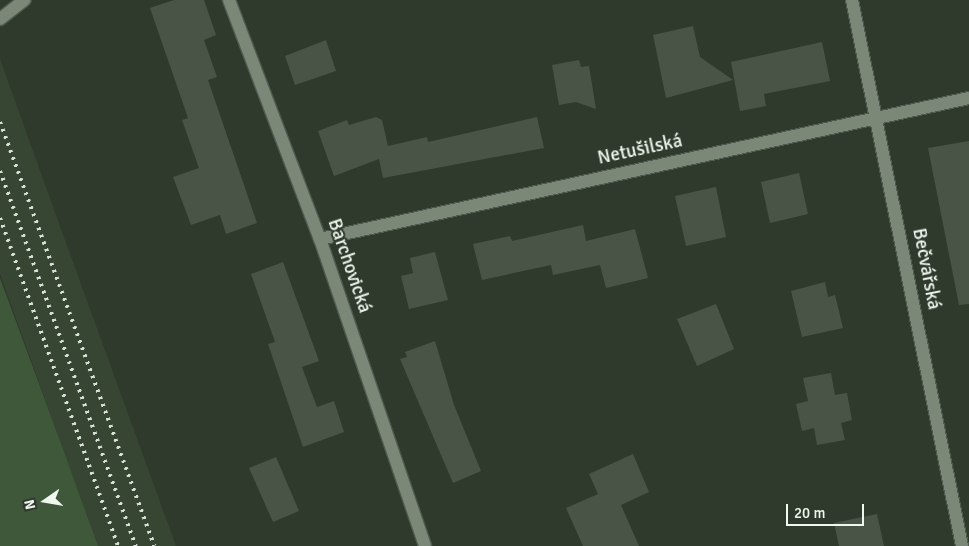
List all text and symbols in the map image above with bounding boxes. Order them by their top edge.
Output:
street label: Netušilská [596,130,684,170]
street label: Barchovická [322,216,376,316]
street label: Bečvářská [907,226,945,312]
north arrow [20,476,70,526]
scale bar [789,494,866,526]
text: N [21,498,39,511]
text: 20 m [794,504,825,522]

